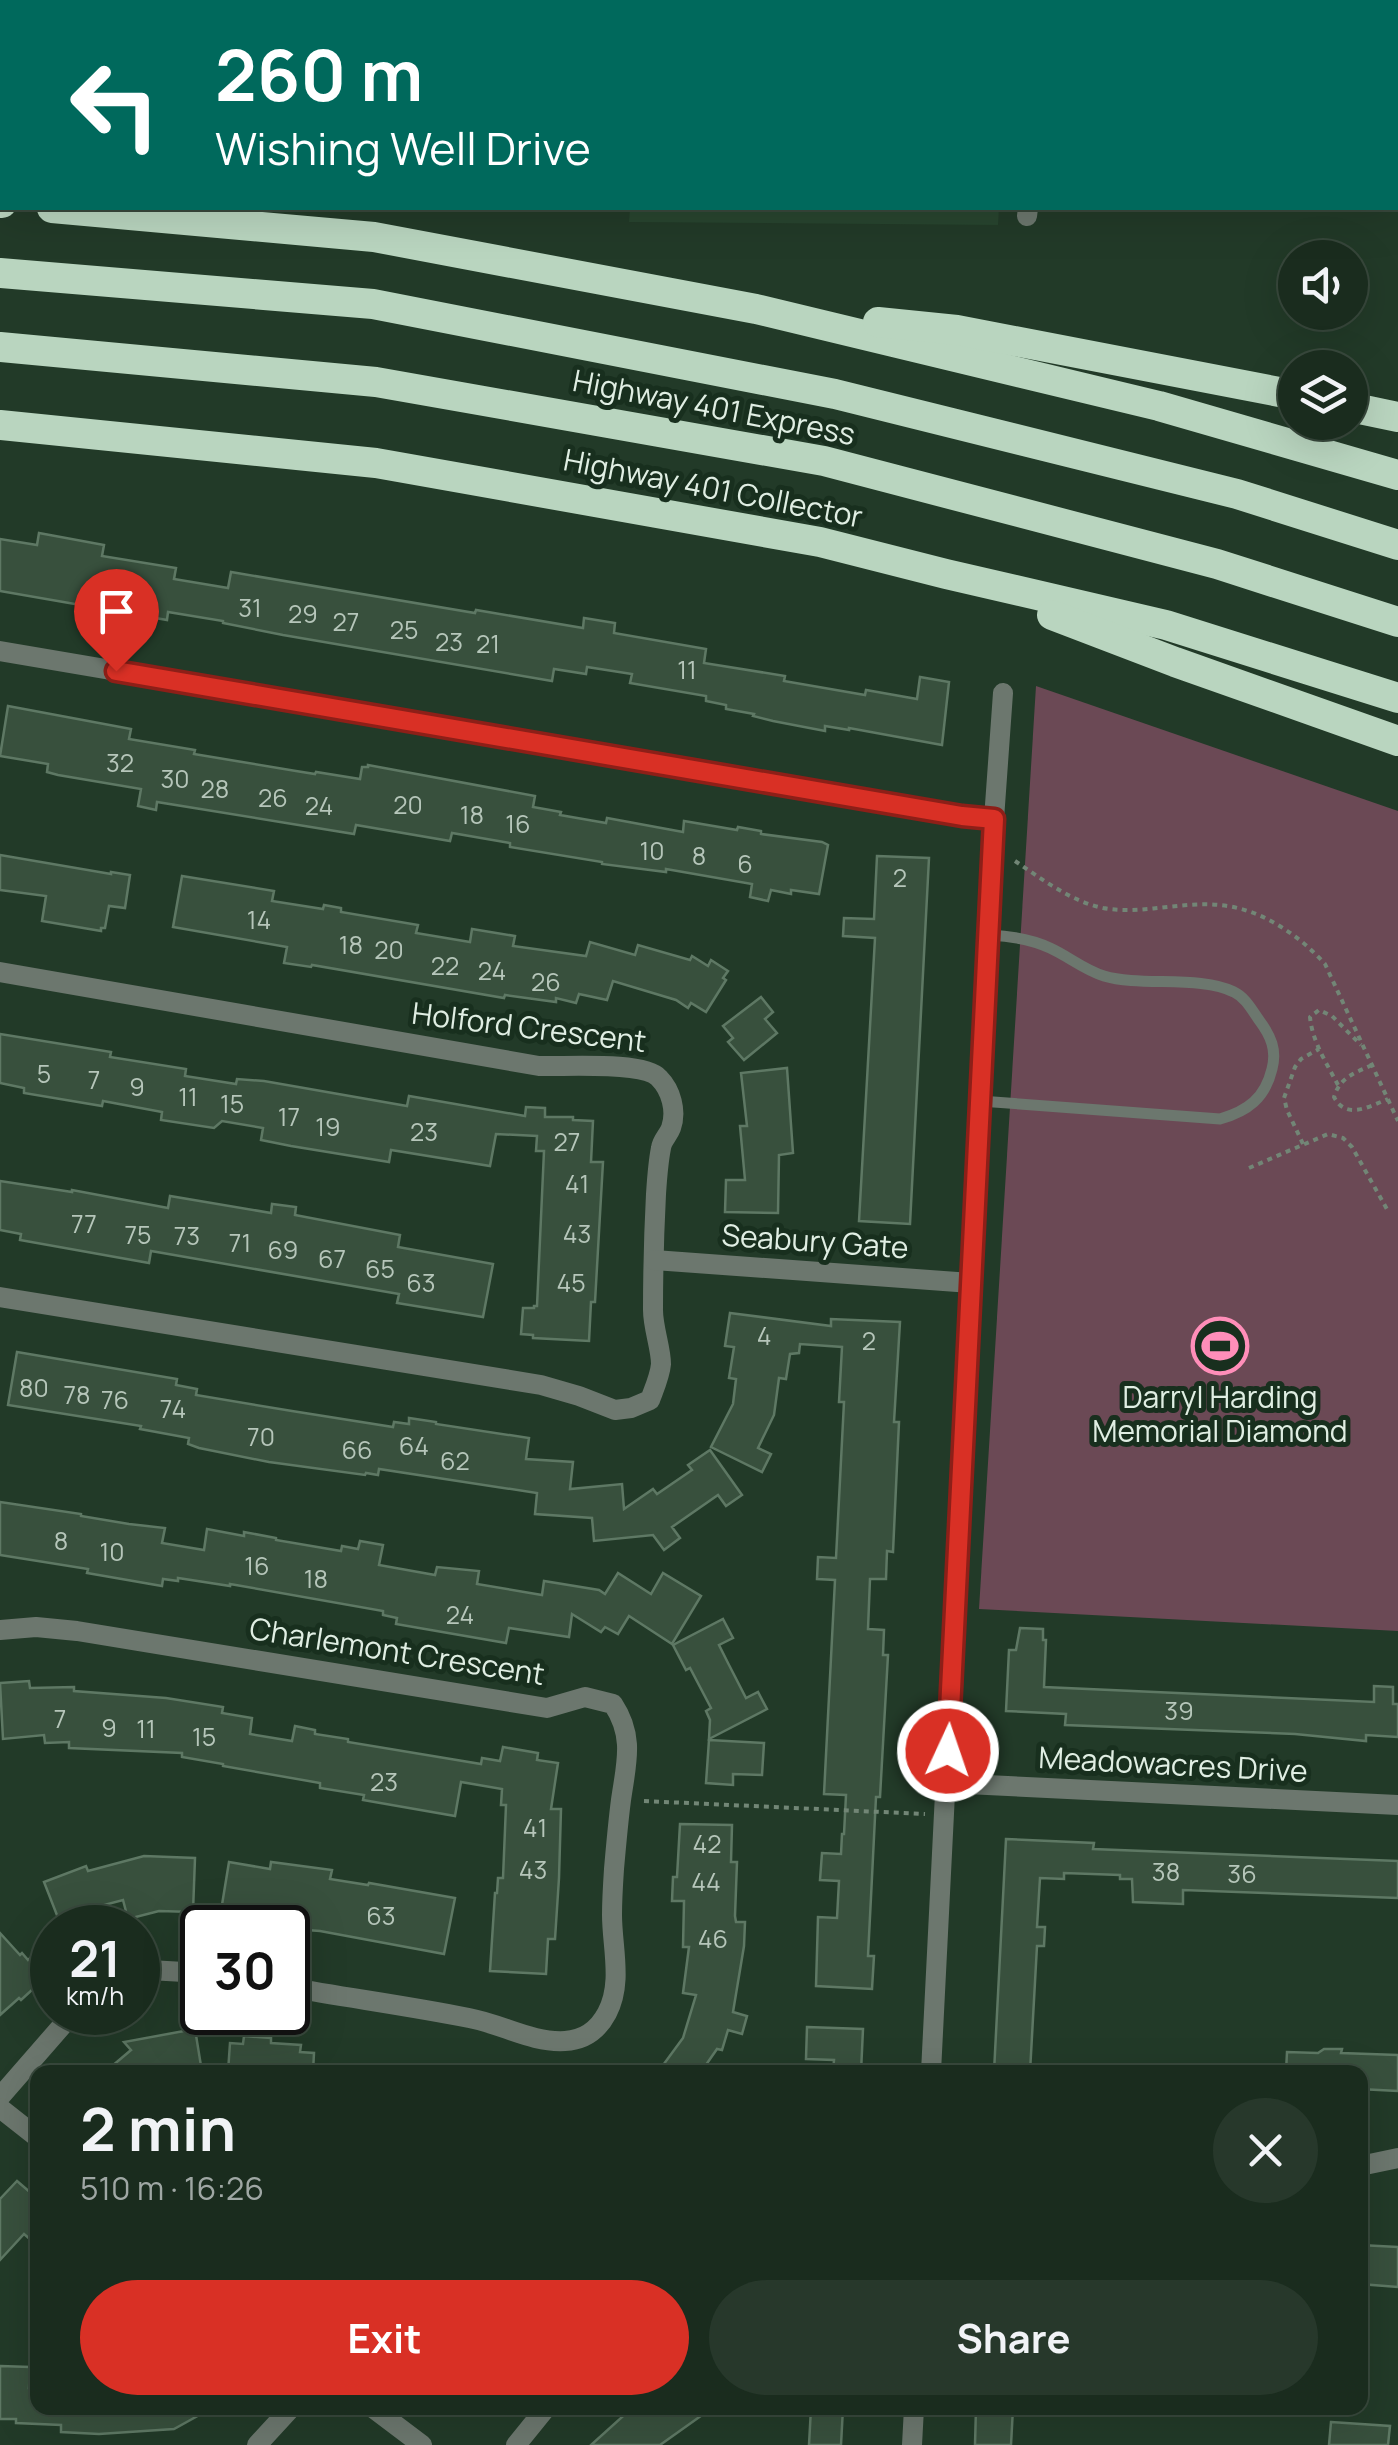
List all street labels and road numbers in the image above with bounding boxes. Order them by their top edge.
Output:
street label: Highway 401 Express [570,359,859,454]
street label: Highway 401 Collector [560,438,867,537]
street label: Holford Crescent [410,992,649,1061]
street label: Seabury Gate [720,1214,910,1267]
street label: Charlemont Crescent [247,1607,548,1694]
street label: Meadowacres Drive [1038,1736,1309,1791]

